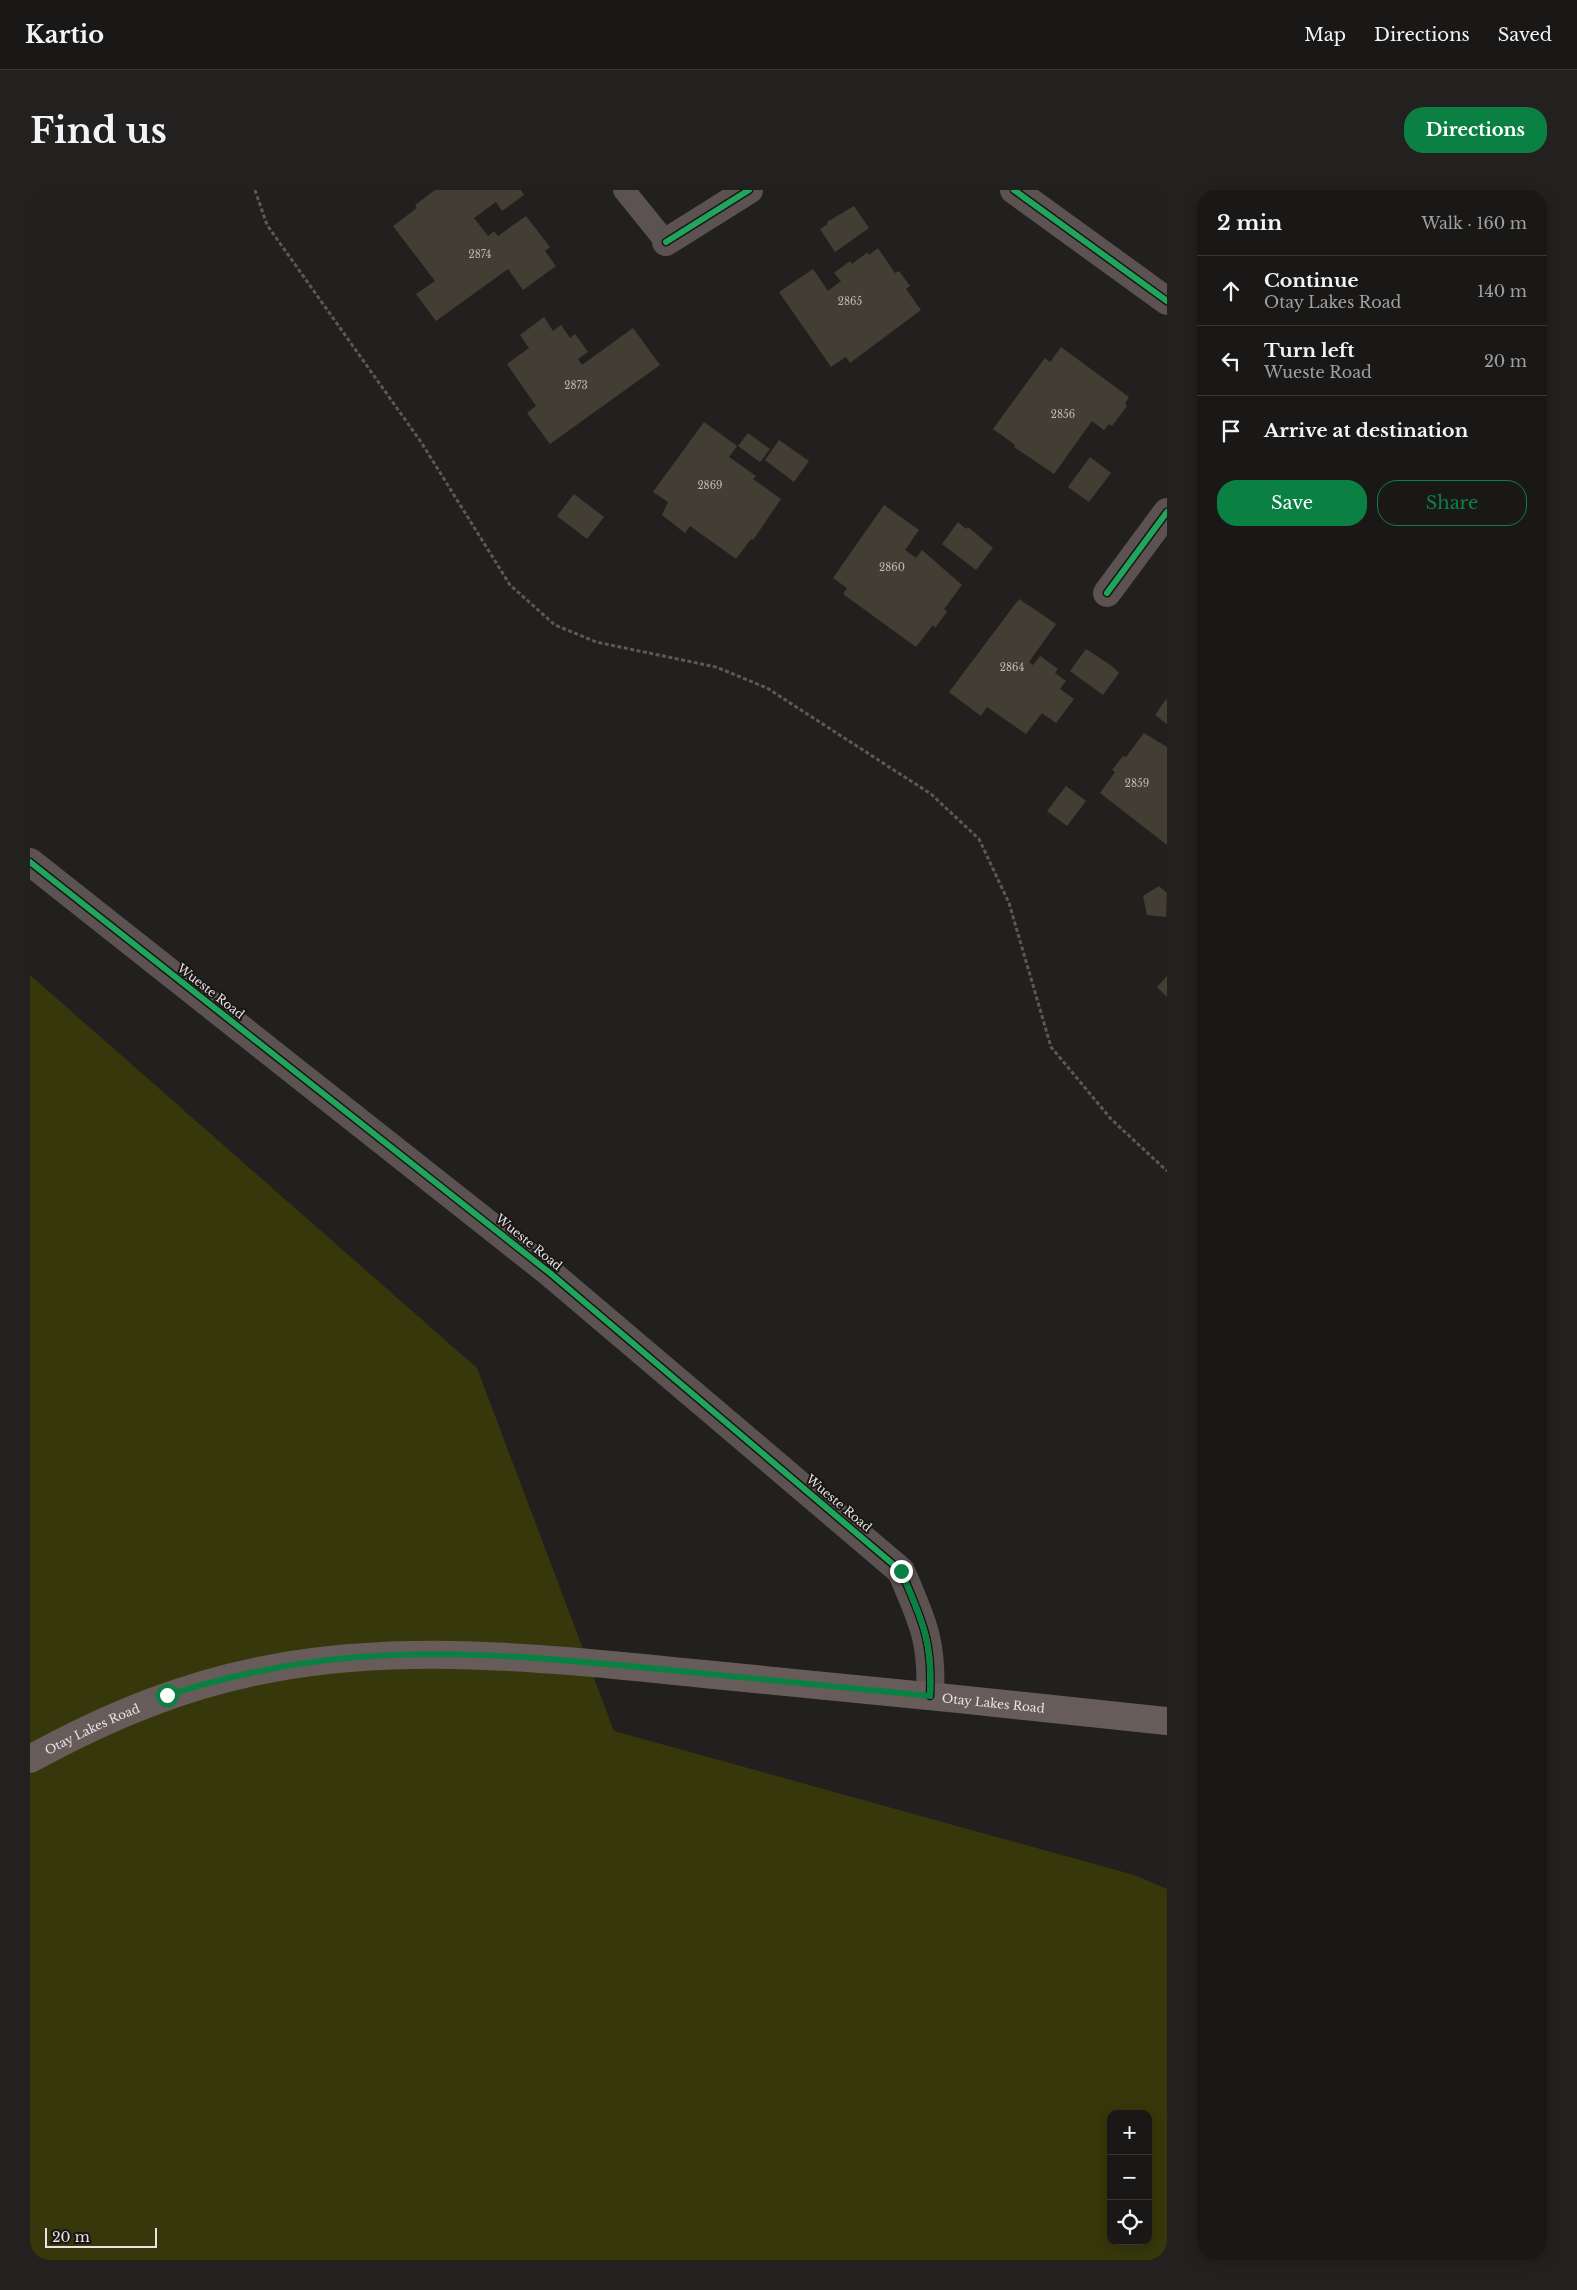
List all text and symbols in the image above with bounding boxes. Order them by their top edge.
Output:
text: Kartio [25,20,104,49]
text: Map [1304,24,1346,46]
text: Directions [1374,24,1470,46]
text: Saved [1498,24,1552,46]
button: Directions [1404,107,1547,153]
text: Find us [30,109,167,152]
text: 2 min [1217,210,1282,236]
text: Walk · 160 m [1422,213,1527,233]
house number: 2874 [469,248,492,261]
text: Continue [1264,269,1359,292]
icon: ahead [1217,277,1245,305]
text: 140 m [1477,281,1527,301]
text: Otay Lakes Road [1264,292,1401,312]
house number: 2865 [838,295,862,308]
text: Turn left [1264,339,1355,362]
icon: left [1217,347,1245,375]
text: 20 m [1484,351,1527,371]
text: Wueste Road [1264,362,1372,382]
house number: 2873 [564,379,588,392]
house number: 2856 [1051,408,1075,421]
icon: arrive [1217,417,1245,445]
text: Arrive at destination [1264,419,1468,442]
house number: 2869 [697,479,723,492]
button: Save [1217,480,1367,526]
button: Share [1377,480,1527,526]
house number: 2860 [879,561,905,574]
house number: 2864 [1000,661,1024,674]
house number: 2859 [1125,777,1149,790]
street label: Wueste Road [174,960,247,1022]
street label: Wueste Road [492,1210,565,1273]
street label: Wueste Road [802,1471,875,1535]
route end [890,1560,913,1583]
route start [156,1684,179,1707]
street label: Otay Lakes Road [941,1690,1046,1715]
street label: Otay Lakes Road [42,1700,142,1757]
map controls [1107,2110,1152,2245]
button: + [1107,2110,1152,2155]
button: − [1107,2155,1152,2200]
button: locate [1107,2200,1152,2245]
scale bar [45,2225,158,2248]
text: 20 m [52,2228,90,2246]

